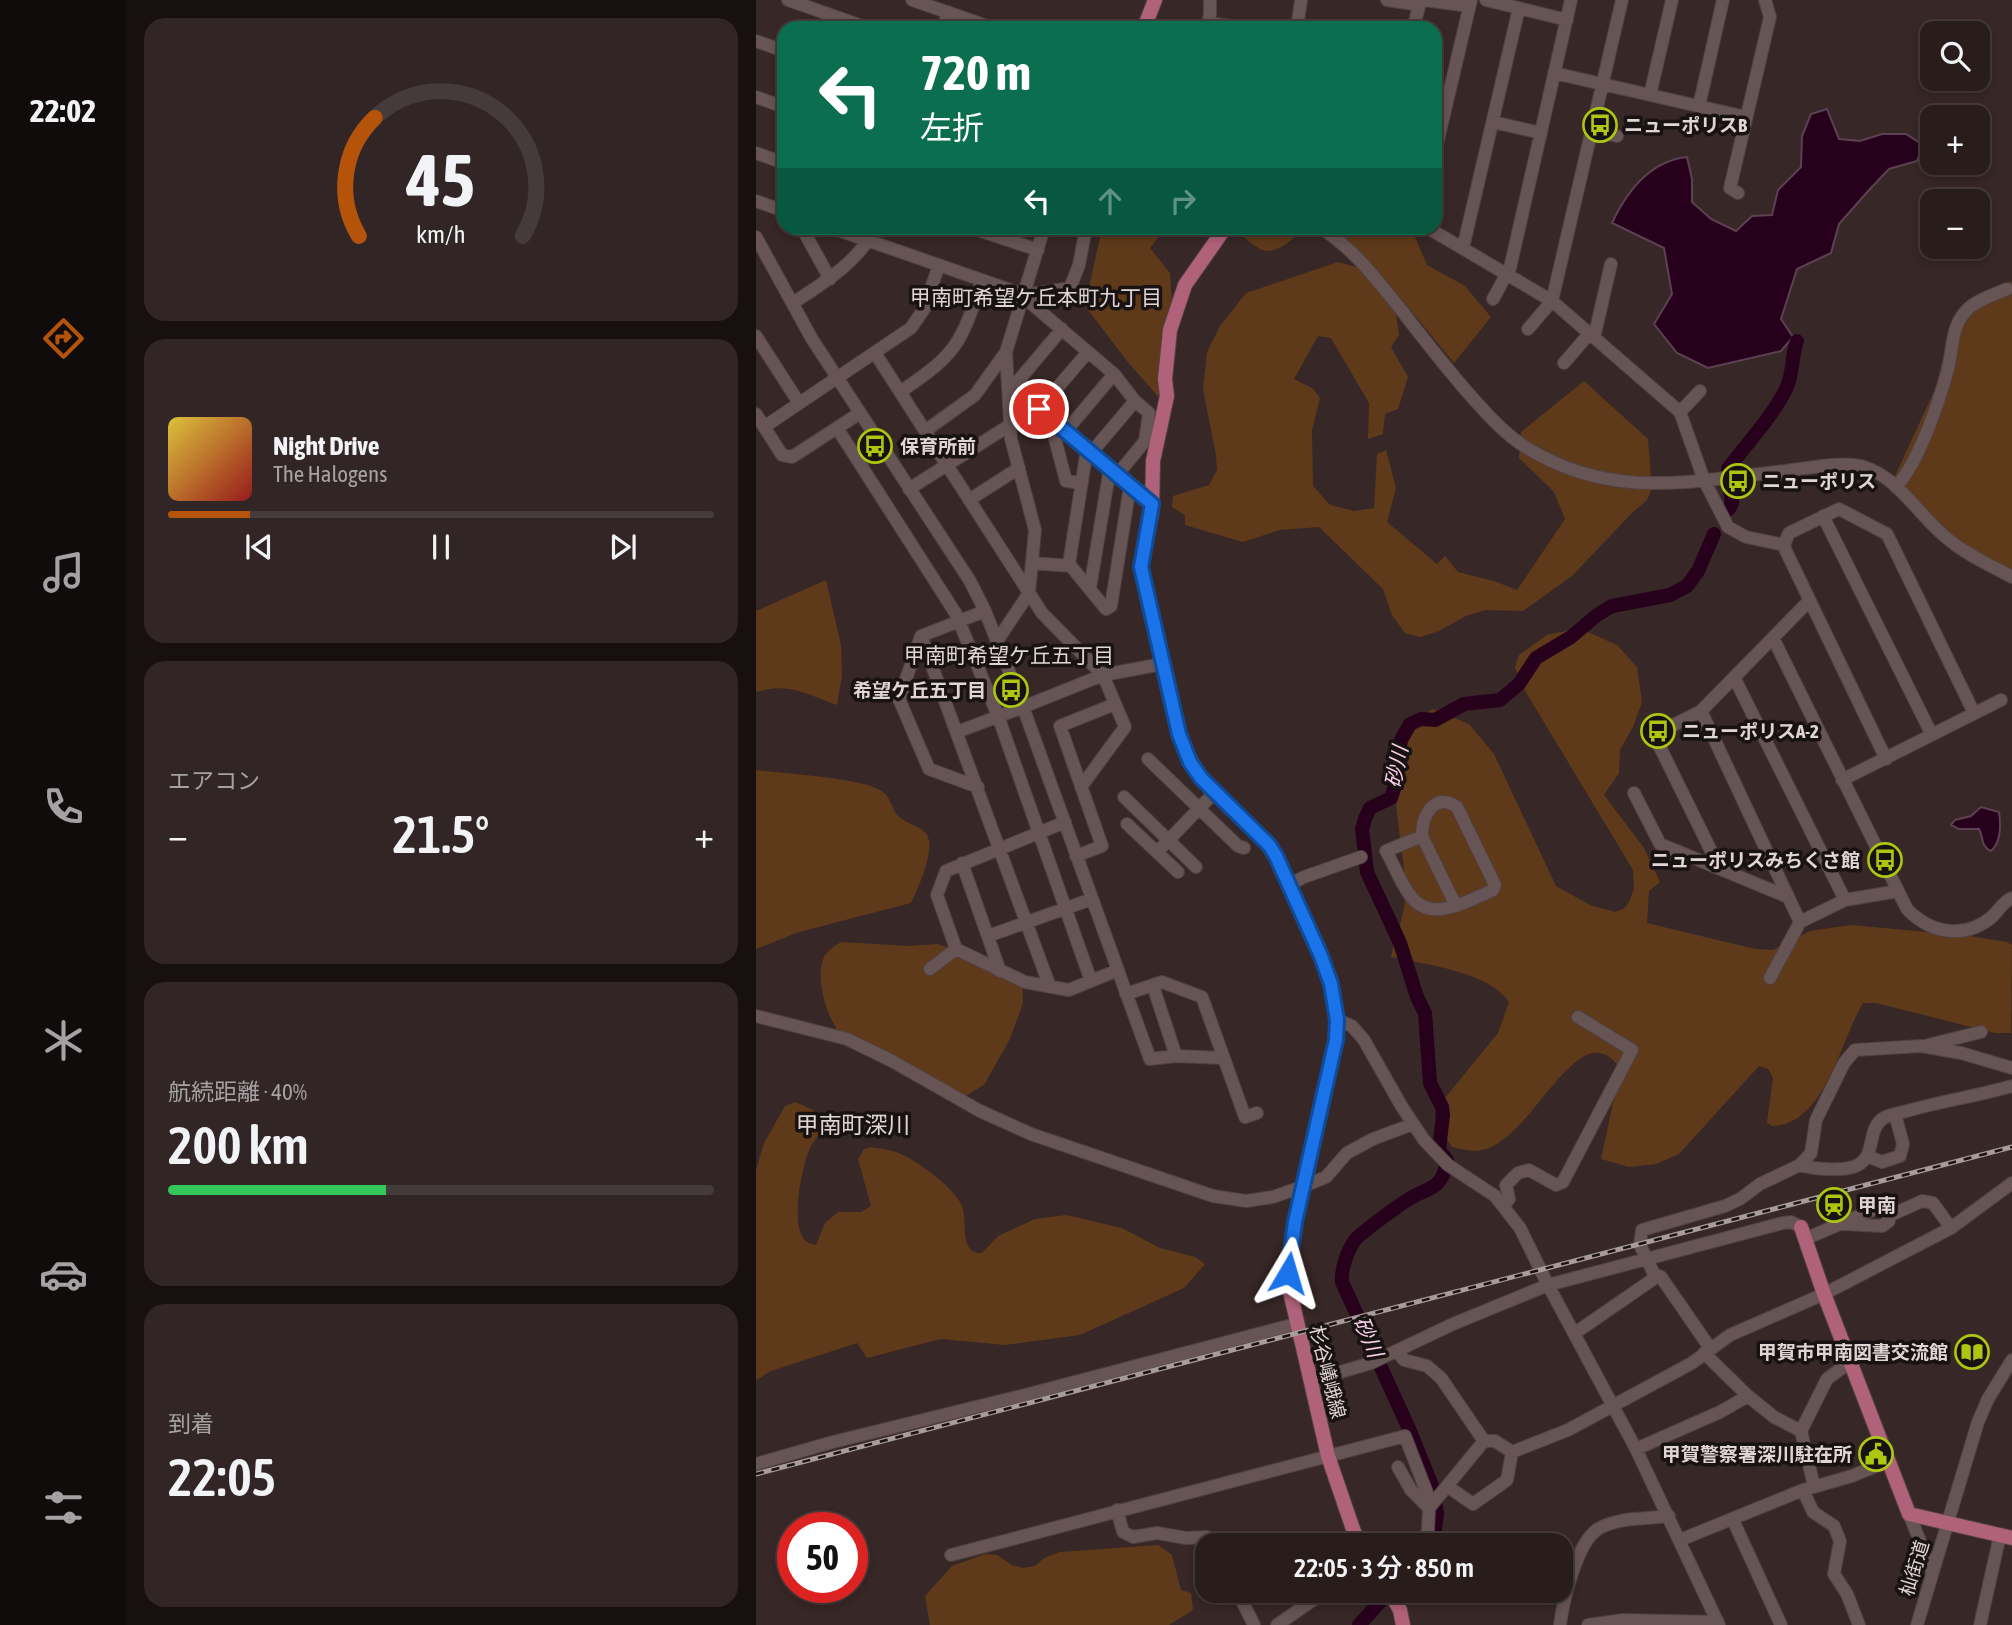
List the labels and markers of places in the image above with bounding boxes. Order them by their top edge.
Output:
bus stop icon: ニューポリスB [1581,106,1619,144]
place label: ニューポリスB [1624,114,1747,136]
pin [1009,379,1069,439]
bus stop icon: 保育所前 [856,427,894,465]
place label: 保育所前 [900,435,976,457]
bus stop icon: ニューポリス [1719,462,1757,500]
place label: ニューポリス [1762,470,1876,492]
bus stop icon: 希望ケ丘五丁目 [992,671,1030,709]
place label: 希望ケ丘五丁目 [853,679,986,701]
bus stop icon: ニューポリスA-2 [1639,712,1677,750]
place label: ニューポリスA-2 [1682,720,1819,742]
bus stop icon: ニューポリスみちくさ館 [1866,841,1904,879]
place label: ニューポリスみちくさ館 [1651,849,1860,871]
station icon: 甲南 [1815,1186,1853,1224]
place label: 甲南 [1858,1194,1896,1216]
library icon: 甲賀市甲南図書交流館 [1953,1333,1991,1371]
place label: 甲賀市甲南図書交流館 [1758,1341,1948,1363]
public building icon: 甲賀警察署深川駐在所 [1857,1435,1895,1473]
place label: 甲賀警察署深川駐在所 [1662,1443,1852,1465]

